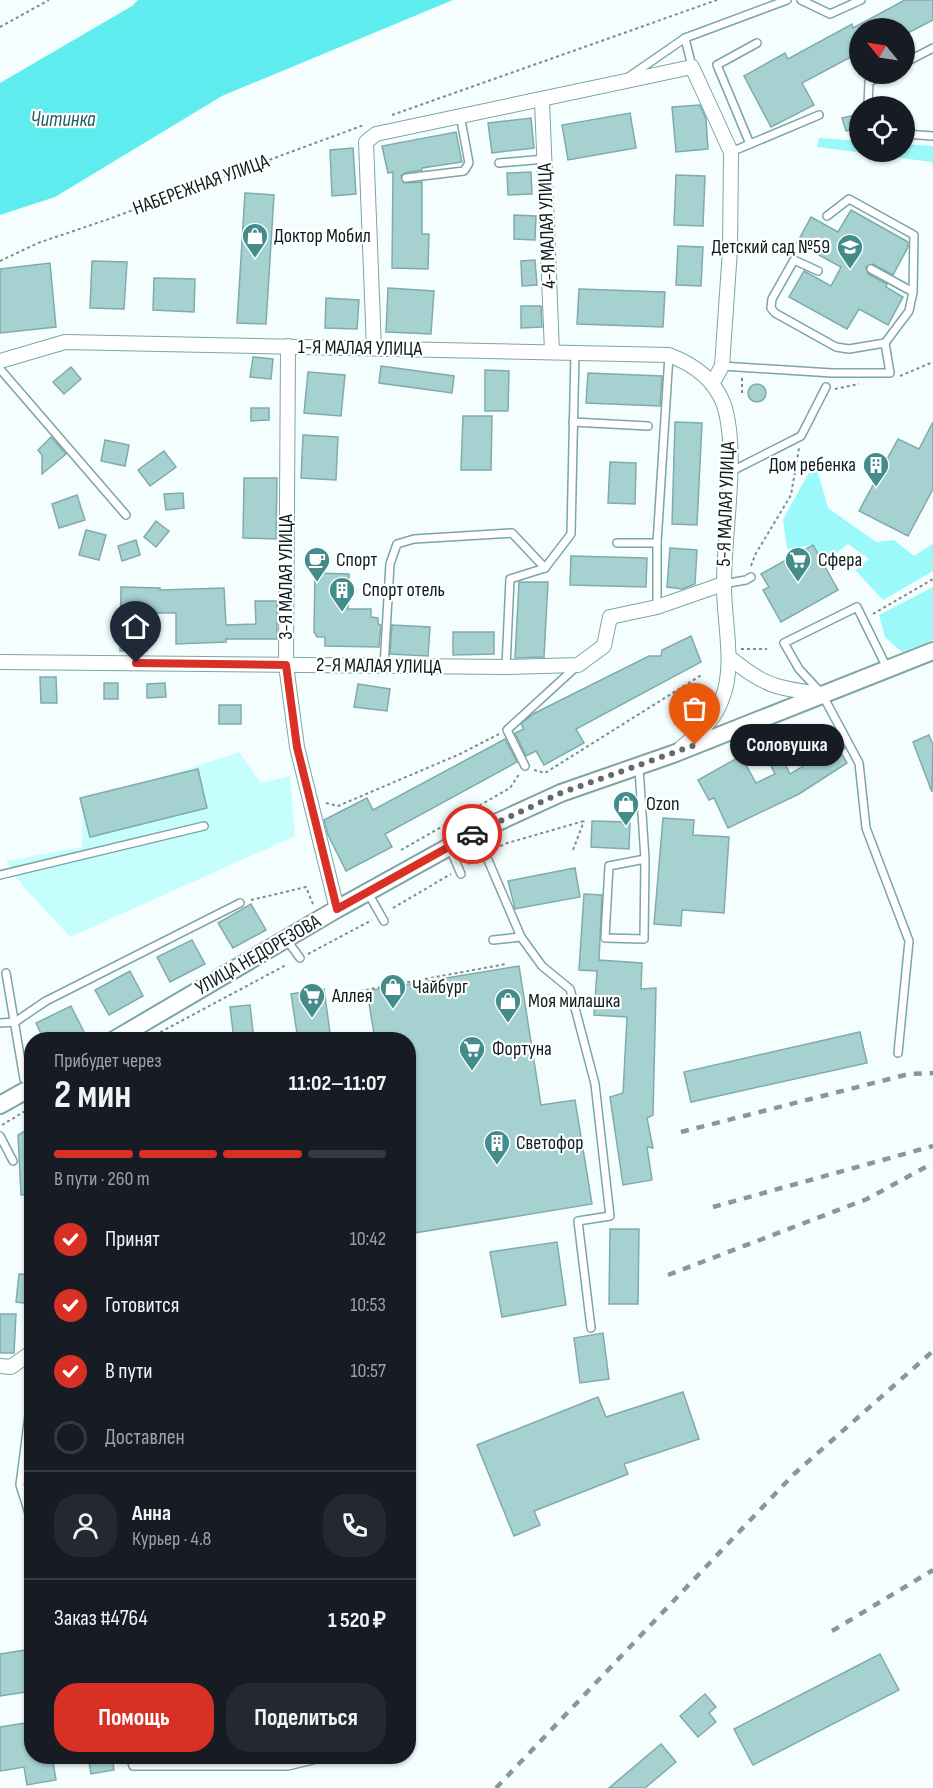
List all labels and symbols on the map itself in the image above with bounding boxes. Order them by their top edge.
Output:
north arrow [849,18,915,84]
water label: Читинка [30,107,96,132]
street label: НАБЕРЕЖНАЯ УЛИЦА [130,149,273,221]
street label: 4-Я МАЛАЯ УЛИЦА [533,162,561,289]
shop icon: Доктор Мобил [240,221,270,259]
place label: Доктор Мобил [274,224,371,248]
school or university icon: Детский сад №59 [835,232,865,270]
place label: Детский сад №59 [712,235,830,259]
street label: 1-Я МАЛАЯ УЛИЦА [298,335,423,361]
street label: 5-Я МАЛАЯ УЛИЦА [712,441,740,567]
building icon: Дом ребенка [861,450,891,488]
place label: Дом ребенка [769,453,856,477]
street label: 3-Я МАЛАЯ УЛИЦА [274,514,298,640]
cafe icon: Спорт [302,545,332,583]
supermarket icon: Сфера [783,545,813,583]
place label: Спорт [336,548,378,572]
place label: Сфера [818,548,862,572]
building icon: Спорт отель [327,575,357,613]
place label: Спорт отель [362,578,445,602]
pin [110,601,161,663]
street label: 2-Я МАЛАЯ УЛИЦА [316,653,442,679]
pin [669,683,720,745]
callout: Соловушка [731,724,845,766]
shop icon: Ozon [611,789,641,827]
place label: Ozon [646,792,680,816]
courier [442,804,502,864]
street label: УЛИЦА НЕДОРЕЗОВА [191,909,325,1001]
shop icon: Чайбург [378,972,408,1010]
place label: Чайбург [412,975,468,999]
supermarket icon: Аллея [297,981,327,1019]
place label: Аллея [331,984,373,1008]
shop icon: Моя милашка [493,986,523,1024]
place label: Моя милашка [528,989,620,1013]
supermarket icon: Фортуна [457,1034,487,1072]
place label: Фортуна [492,1037,552,1061]
building icon: Светофор [482,1128,512,1166]
place label: Светофор [516,1131,584,1155]

